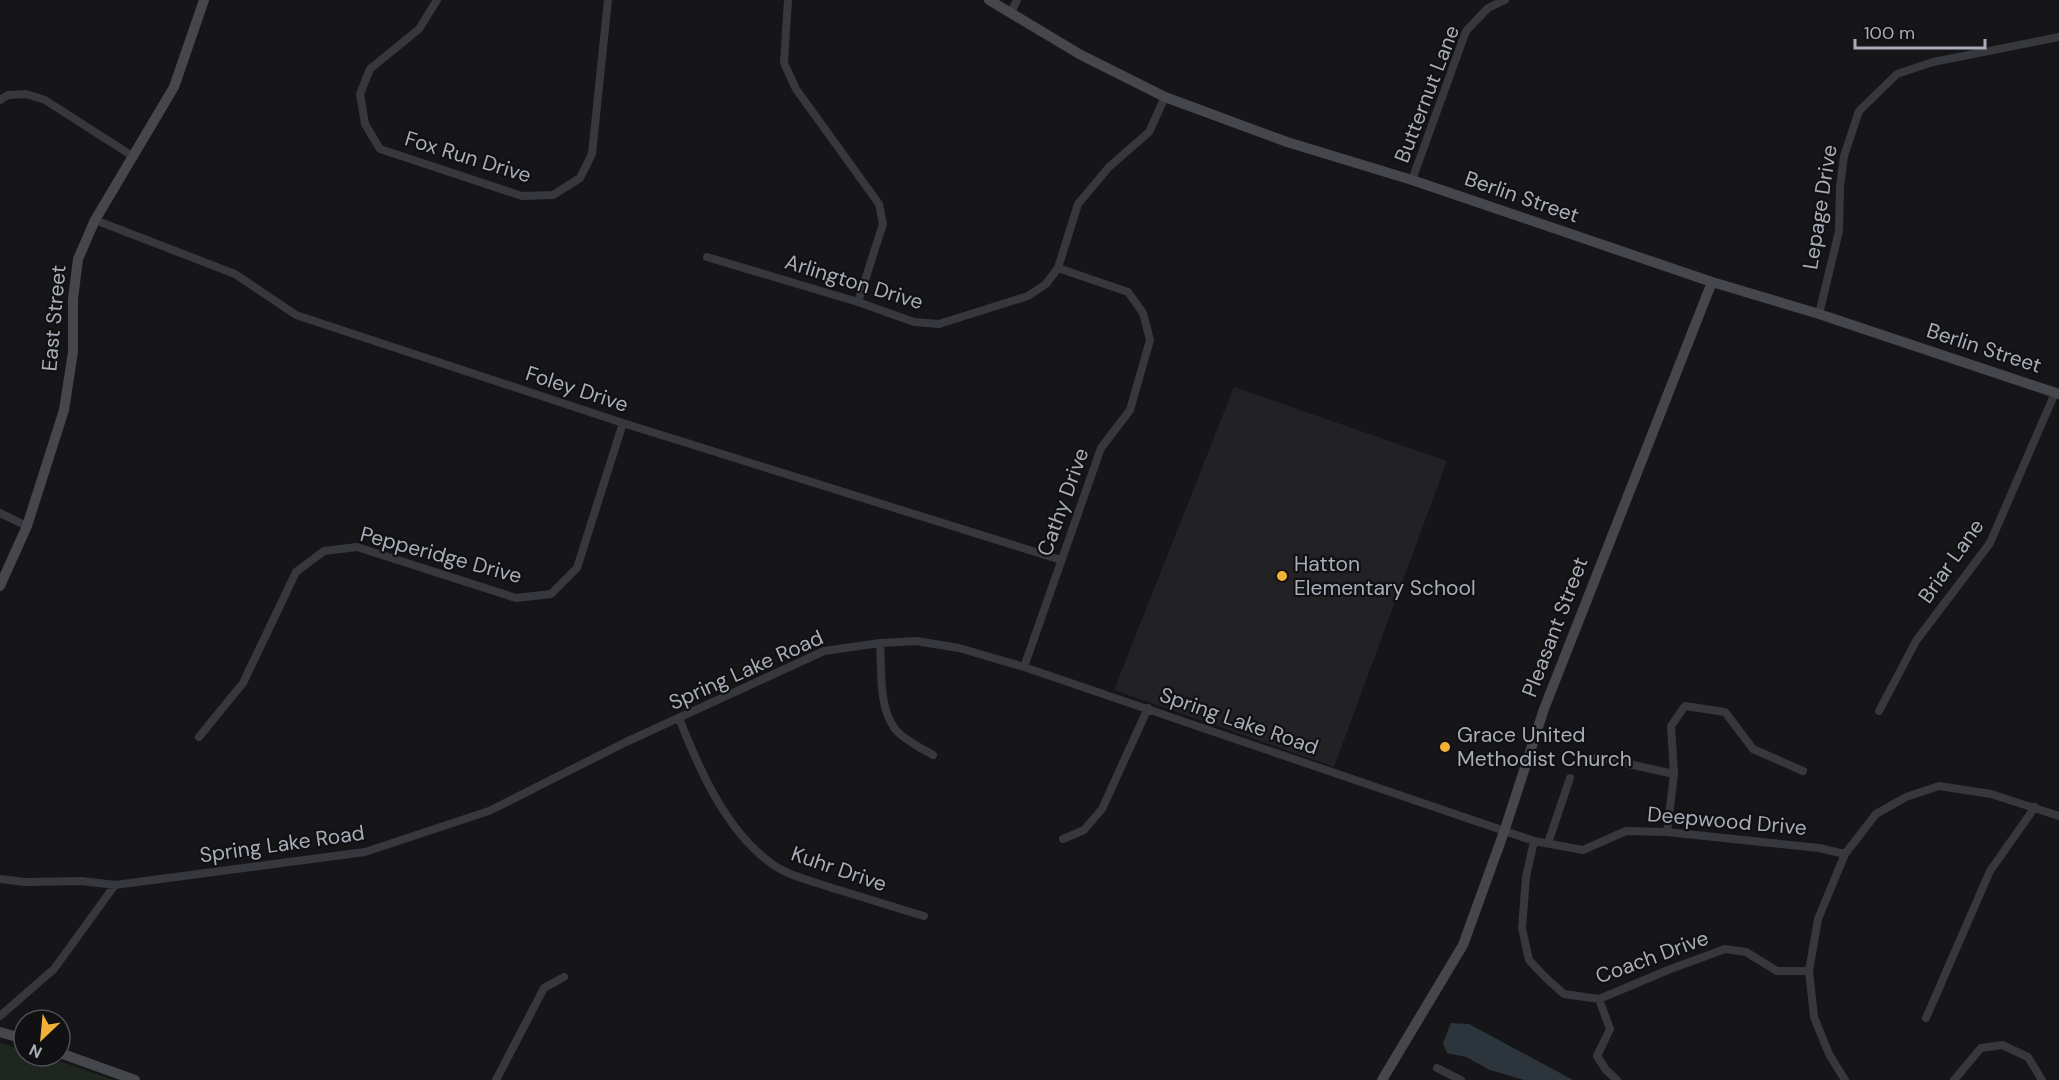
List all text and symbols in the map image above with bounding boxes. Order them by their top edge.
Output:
scale bar [1855,12,1986,50]
street label: Butternut Lane [1388,21,1466,167]
text: 100 m [1864,21,1915,45]
street label: Fox Run Drive [401,125,535,190]
street label: Lepage Drive [1796,143,1844,271]
street label: Berlin Street [1461,164,1583,230]
street label: Arlington Drive [782,248,927,316]
street label: East Street [35,264,73,372]
street label: Berlin Street [1923,316,2045,380]
street label: Foley Drive [522,359,632,419]
street label: Cathy Drive [1030,444,1096,560]
street label: Briar Lane [1912,513,1990,609]
street label: Pepperidge Drive [357,520,525,590]
place label: Hatton Elementary School [1294,550,1476,602]
street label: Pleasant Street [1515,553,1595,701]
marker: Hatton Elementary School [1275,569,1289,583]
street label: Spring Lake Road [664,623,828,717]
street label: Spring Lake Road [1156,681,1322,761]
place label: Grace United Methodist Church [1457,721,1632,773]
marker: Grace United Methodist Church [1438,740,1452,754]
street label: Deepwood Drive [1646,800,1808,842]
street label: Spring Lake Road [198,819,366,869]
street label: Kuhr Drive [788,840,890,898]
street label: Coach Drive [1592,924,1712,990]
north arrow [12,1008,72,1068]
text: N [26,1039,45,1063]

